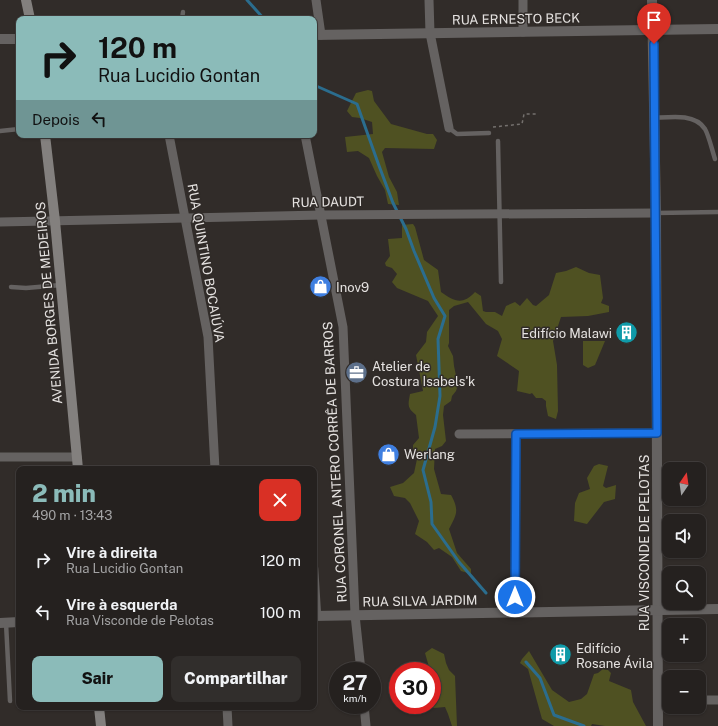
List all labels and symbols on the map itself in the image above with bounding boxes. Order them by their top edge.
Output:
pin [637,3,671,44]
street label: RUA ERNESTO BECK [452,10,580,28]
street label: RUA QUINTINO BOCAIÚVA [185,182,228,344]
street label: RUA DAUDT [292,194,365,210]
street label: AVENIDA BORGES DE MEDEIROS [33,201,65,405]
shop icon: Inov9 [307,274,333,300]
place label: Inov9 [336,280,369,295]
building icon: Edifício Malawi [614,320,640,346]
street label: RUA CORONEL ANTERO CORRÊA DE BARROS [320,321,350,603]
place label: Edifício Malawi [521,326,612,341]
place label: Atelier de Costura Isabels'k [372,359,475,389]
office icon: Atelier de Costura Isabels'k [344,360,370,386]
shop icon: Werlang [375,441,401,467]
place label: Werlang [404,447,455,462]
street label: RUA VISCONDE DE PELOTAS [637,455,652,631]
north arrow [662,462,706,506]
position arrow [494,576,536,618]
street label: RUA SILVA JARDIM [362,592,478,610]
place label: Edifício Rosane Ávila [576,641,653,671]
building icon: Edifício Rosane Ávila [547,642,573,668]
speed limit sign: 30 [389,662,441,714]

